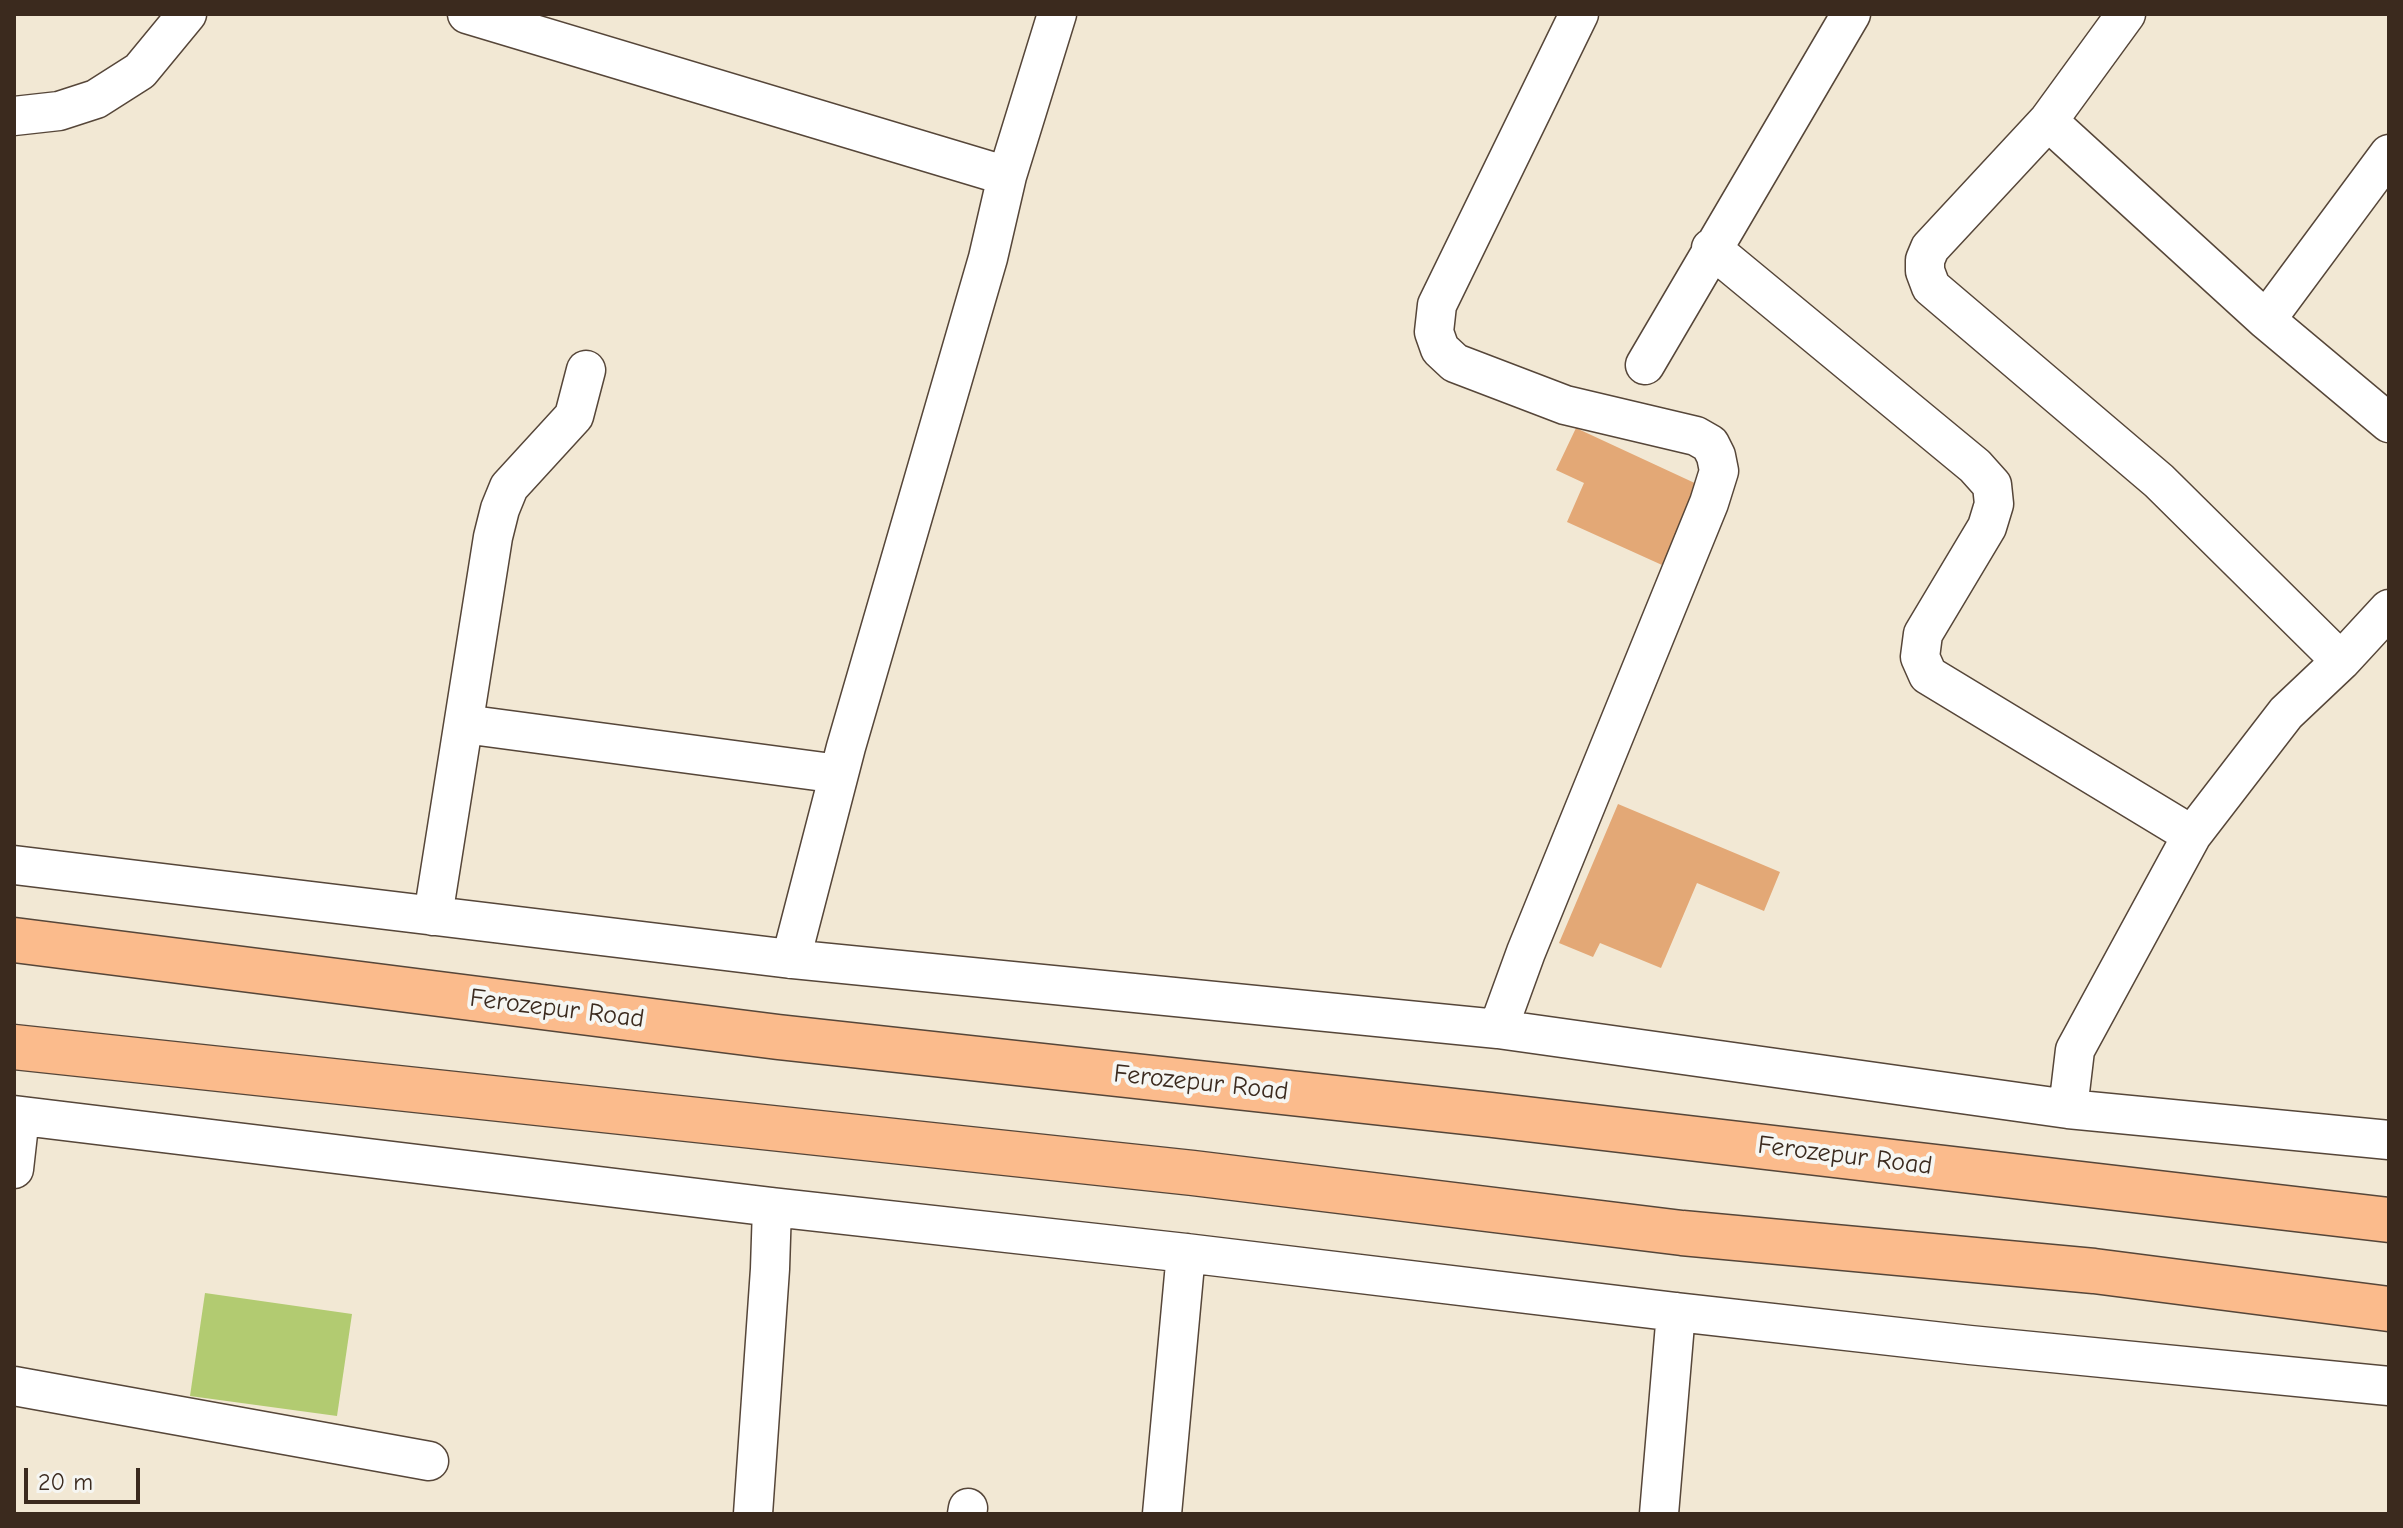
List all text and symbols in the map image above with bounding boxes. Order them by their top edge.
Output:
street label: Ferozepur Road [468,983,646,1035]
street label: Ferozepur Road [1112,1058,1290,1108]
street label: Ferozepur Road [1756,1130,1934,1182]
scale bar [28,1452,144,1502]
text: 20 m [38,1468,93,1496]

